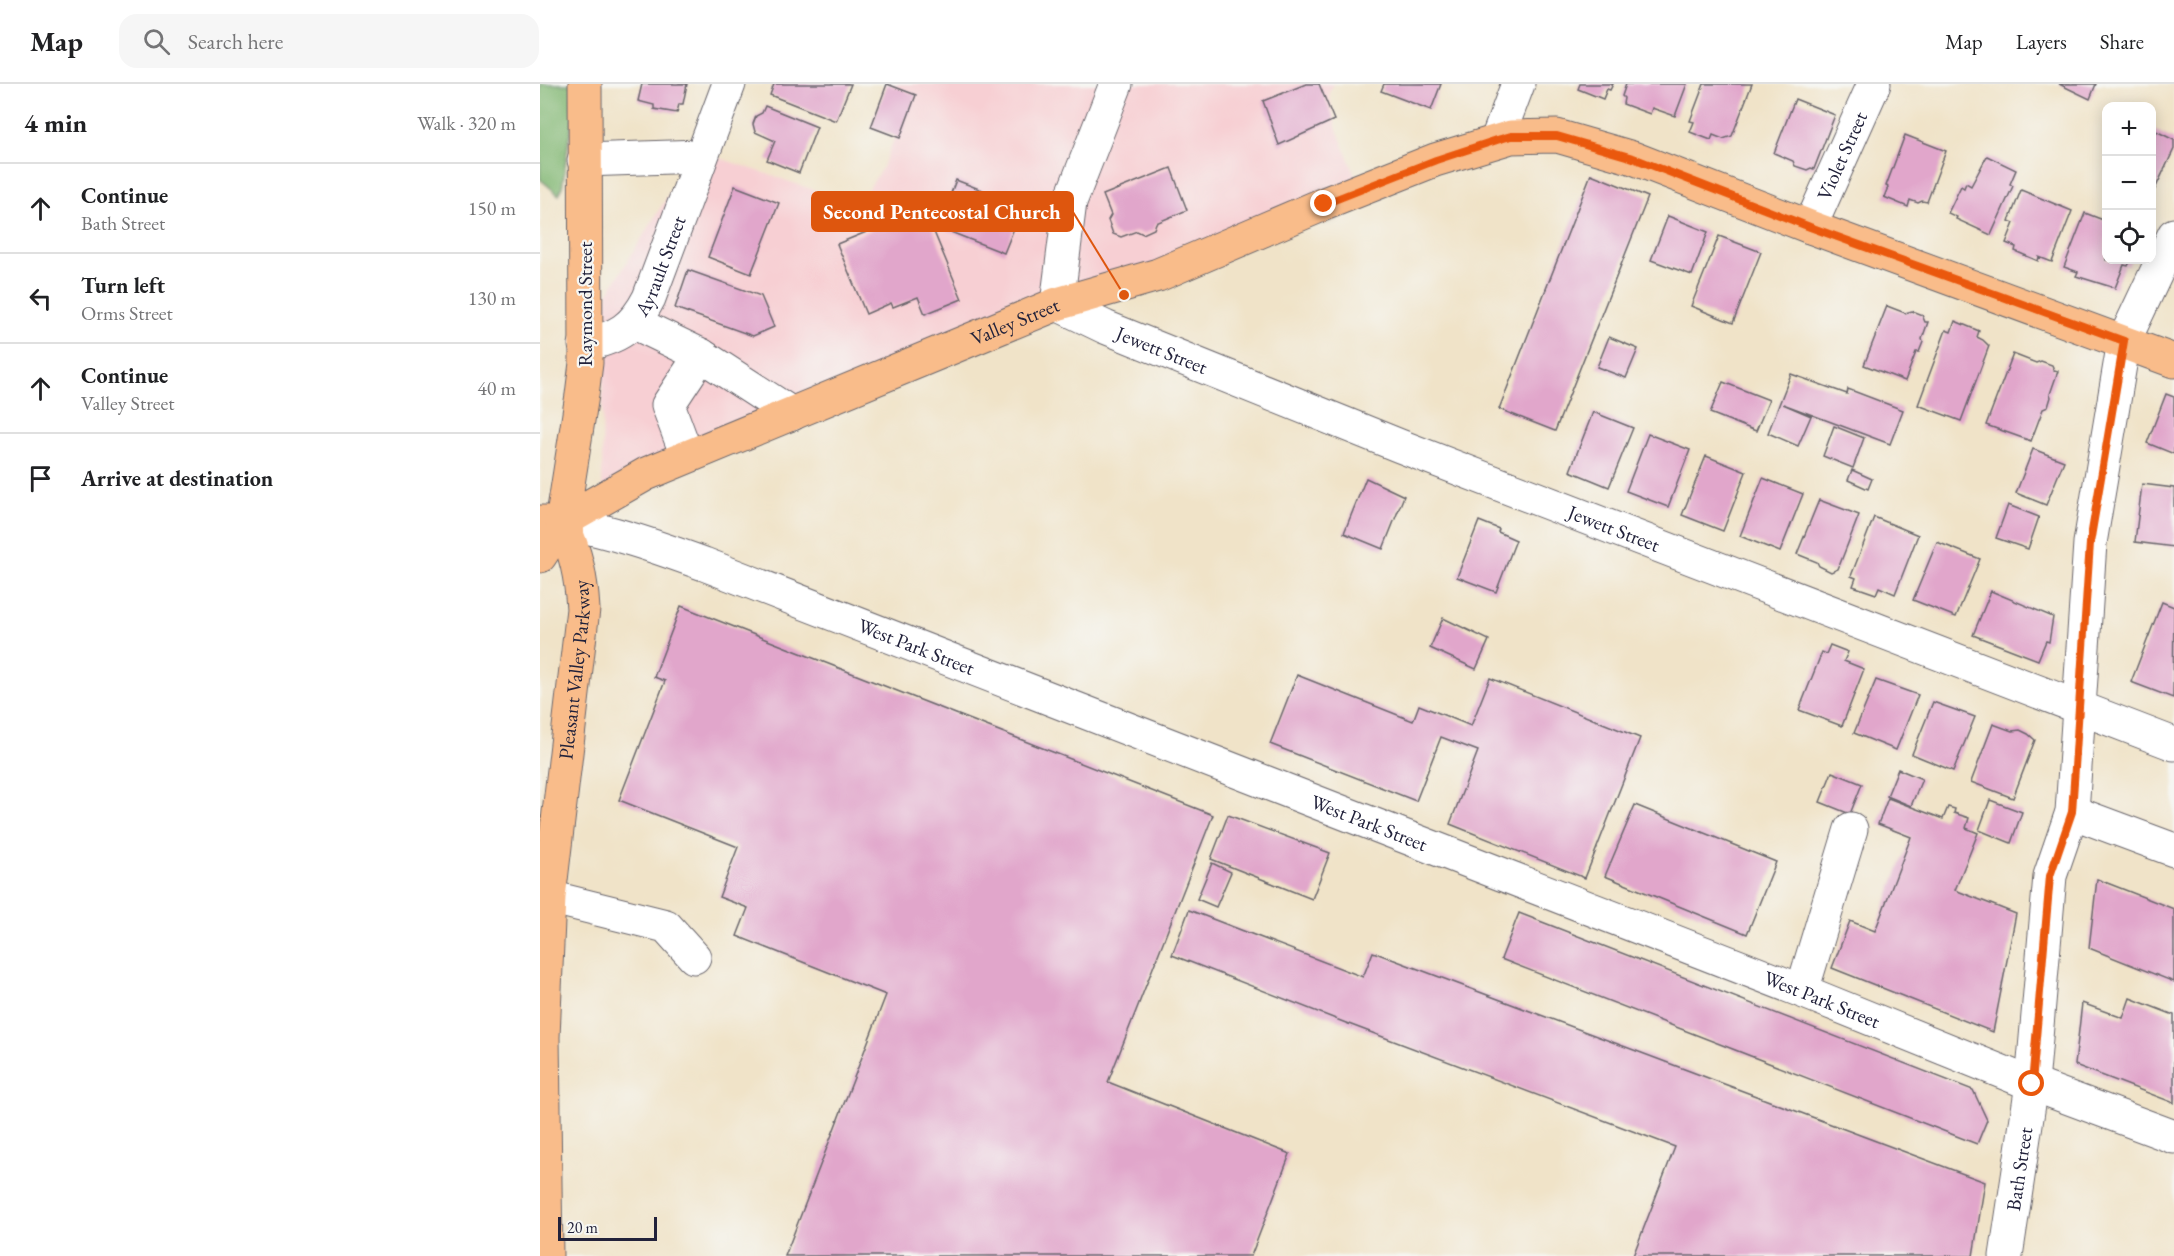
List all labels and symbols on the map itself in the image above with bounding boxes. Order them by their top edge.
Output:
street label: Violet Street [1811,107,1873,204]
route end [1310,190,1336,216]
callout: Second Pentecostal Church [812,192,1073,231]
text: Second Pentecostal Church [823,198,1061,225]
street label: Ayrault Street [628,211,692,322]
street label: Raymond Street [572,241,598,366]
street label: Valley Street [967,291,1064,351]
street label: Jewett Street [1111,319,1212,380]
street label: Jewett Street [1562,498,1664,558]
street label: Pleasant Valley Parkway [552,578,596,761]
street label: West Park Street [854,612,979,681]
street label: West Park Street [1307,788,1432,857]
street label: West Park Street [1760,964,1885,1034]
route start [2018,1070,2044,1096]
street label: Bath Street [2000,1125,2038,1213]
scale bar [558,1214,657,1242]

